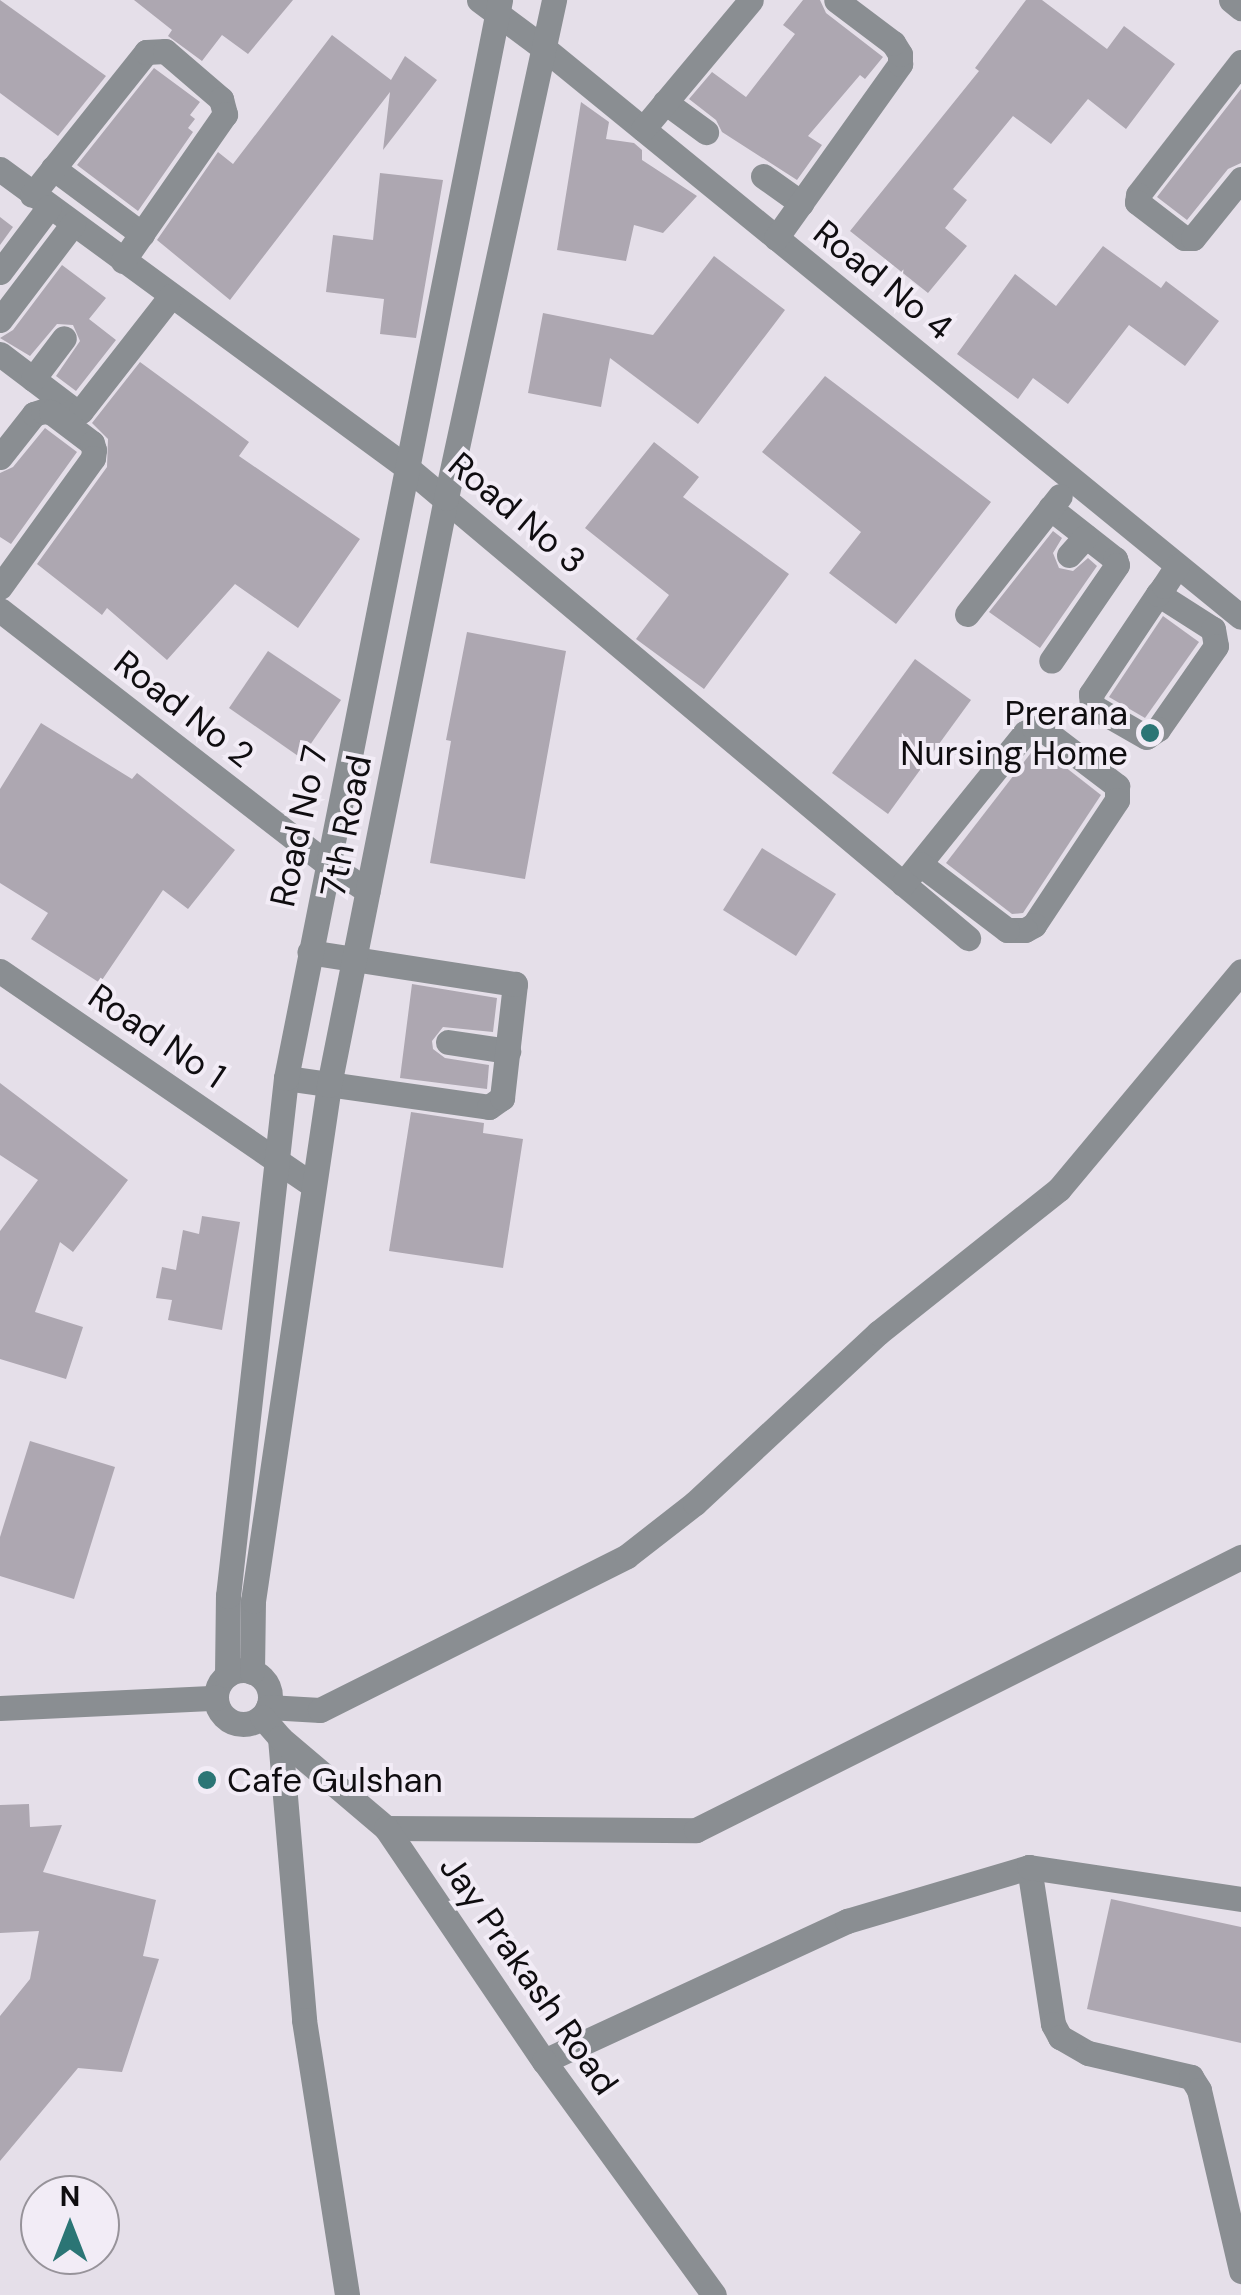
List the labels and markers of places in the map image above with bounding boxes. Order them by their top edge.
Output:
place label: Prerana Nursing Home [900,692,1128,774]
marker: Prerana Nursing Home [1137,720,1163,746]
place label: Cafe Gulshan [227,1759,443,1801]
marker: Cafe Gulshan [196,1769,218,1791]

